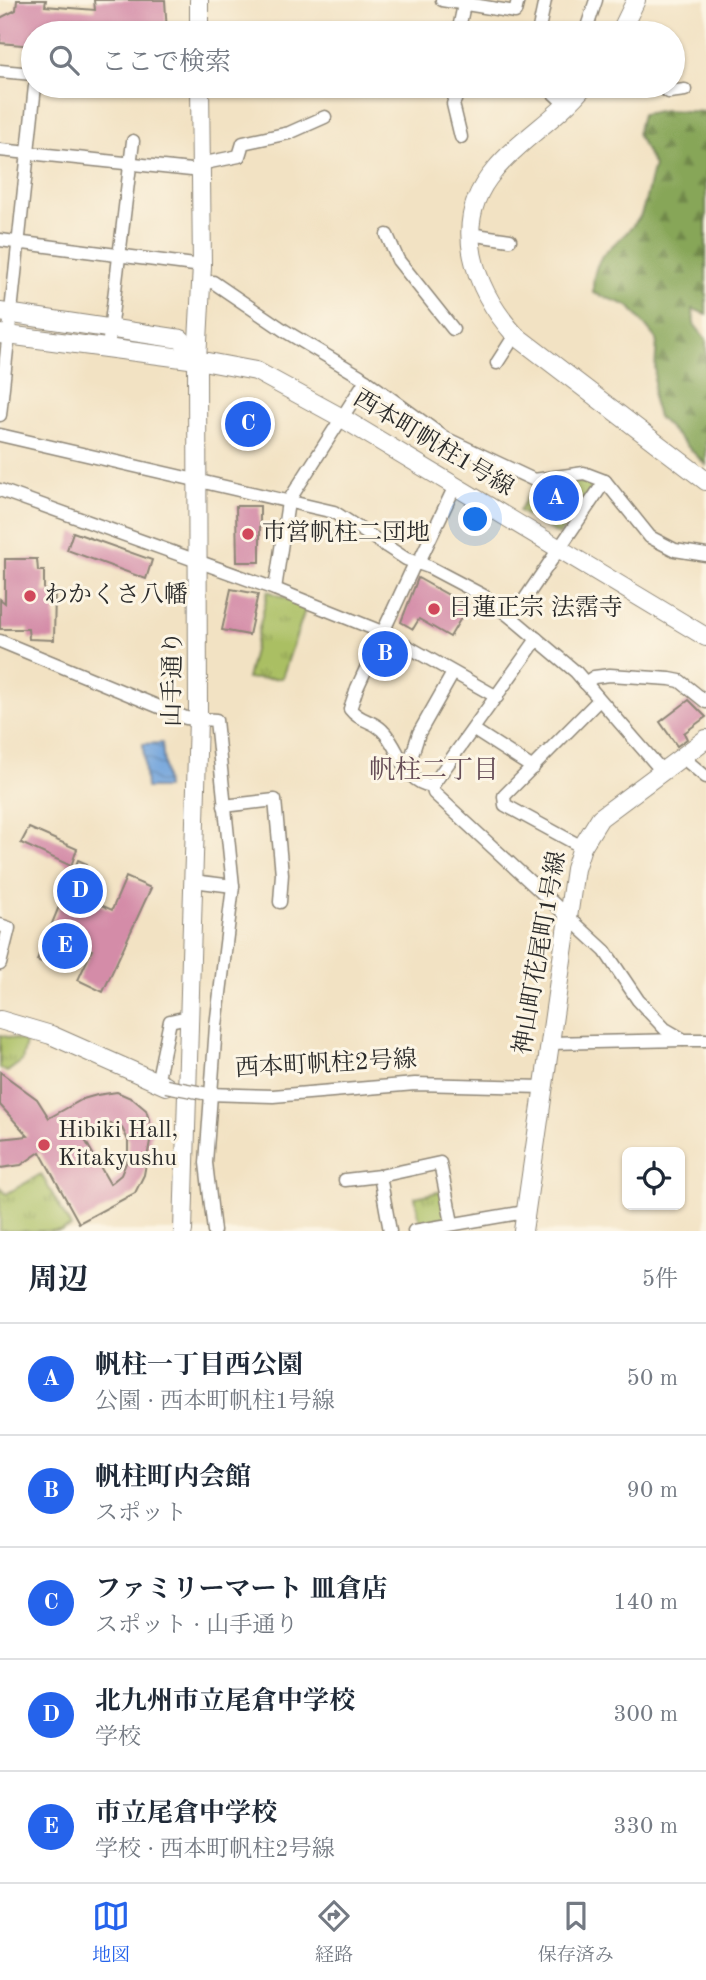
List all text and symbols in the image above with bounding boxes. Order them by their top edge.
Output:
search box [21,21,685,98]
icon: search [45,41,83,79]
text: ここで検索 [101,50,231,76]
street label: 西本町帆柱1号線 [349,384,519,501]
pin: C [225,398,271,450]
pin: A [533,472,579,524]
your location [458,502,492,536]
place label: 市営帆柱二団地 [262,519,430,546]
marker: 市営帆柱二団地 [240,526,256,542]
place label: わかくさ八幡 [44,581,188,608]
marker: わかくさ八幡 [22,588,38,604]
place label: 日蓮正宗 法霑寺 [448,594,623,621]
marker: 日蓮正宗 法霑寺 [426,601,442,617]
pin: B [362,628,408,680]
street label: 山手通り [158,631,187,727]
district label: 帆柱二丁目 [369,756,499,784]
street label: 神山町花尾町1号線 [508,849,571,1056]
pin: D [57,865,103,917]
pin: E [42,920,88,972]
street label: 西本町帆柱2号線 [234,1045,417,1082]
place label: Hibiki Hall, Kitakyushu [58,1119,178,1171]
marker: Hibiki Hall, Kitakyushu [36,1137,52,1153]
map controls [622,1147,685,1210]
button: locate [622,1147,685,1210]
text: 周辺 [28,1266,88,1296]
text: 5件 [642,1268,678,1291]
text: 帆柱一丁目西公園 [95,1353,303,1379]
text: A [42,1367,60,1390]
text: 50 m [627,1367,678,1390]
text: 公園 · 西本町帆柱1号線 [95,1390,335,1413]
text: 帆柱町内会館 [95,1465,251,1491]
text: B [43,1479,59,1502]
text: 90 m [627,1479,678,1502]
text: スポット [95,1502,187,1525]
text: ファミリーマート 皿倉店 [95,1577,388,1603]
text: C [43,1591,59,1614]
text: 140 m [613,1591,678,1614]
text: スポット · 山手通り [95,1614,298,1637]
text: 北九州市立尾倉中学校 [95,1689,355,1715]
text: D [42,1703,60,1726]
text: 300 m [613,1703,678,1726]
text: 学校 [95,1726,141,1749]
text: 市立尾倉中学校 [95,1801,277,1827]
text: E [43,1815,59,1838]
text: 330 m [613,1815,678,1838]
text: 学校 · 西本町帆柱2号線 [95,1838,335,1861]
tab: 地図 [92,1897,130,1968]
tab: 経路 [315,1897,353,1968]
tab: 保存済み [538,1897,614,1968]

